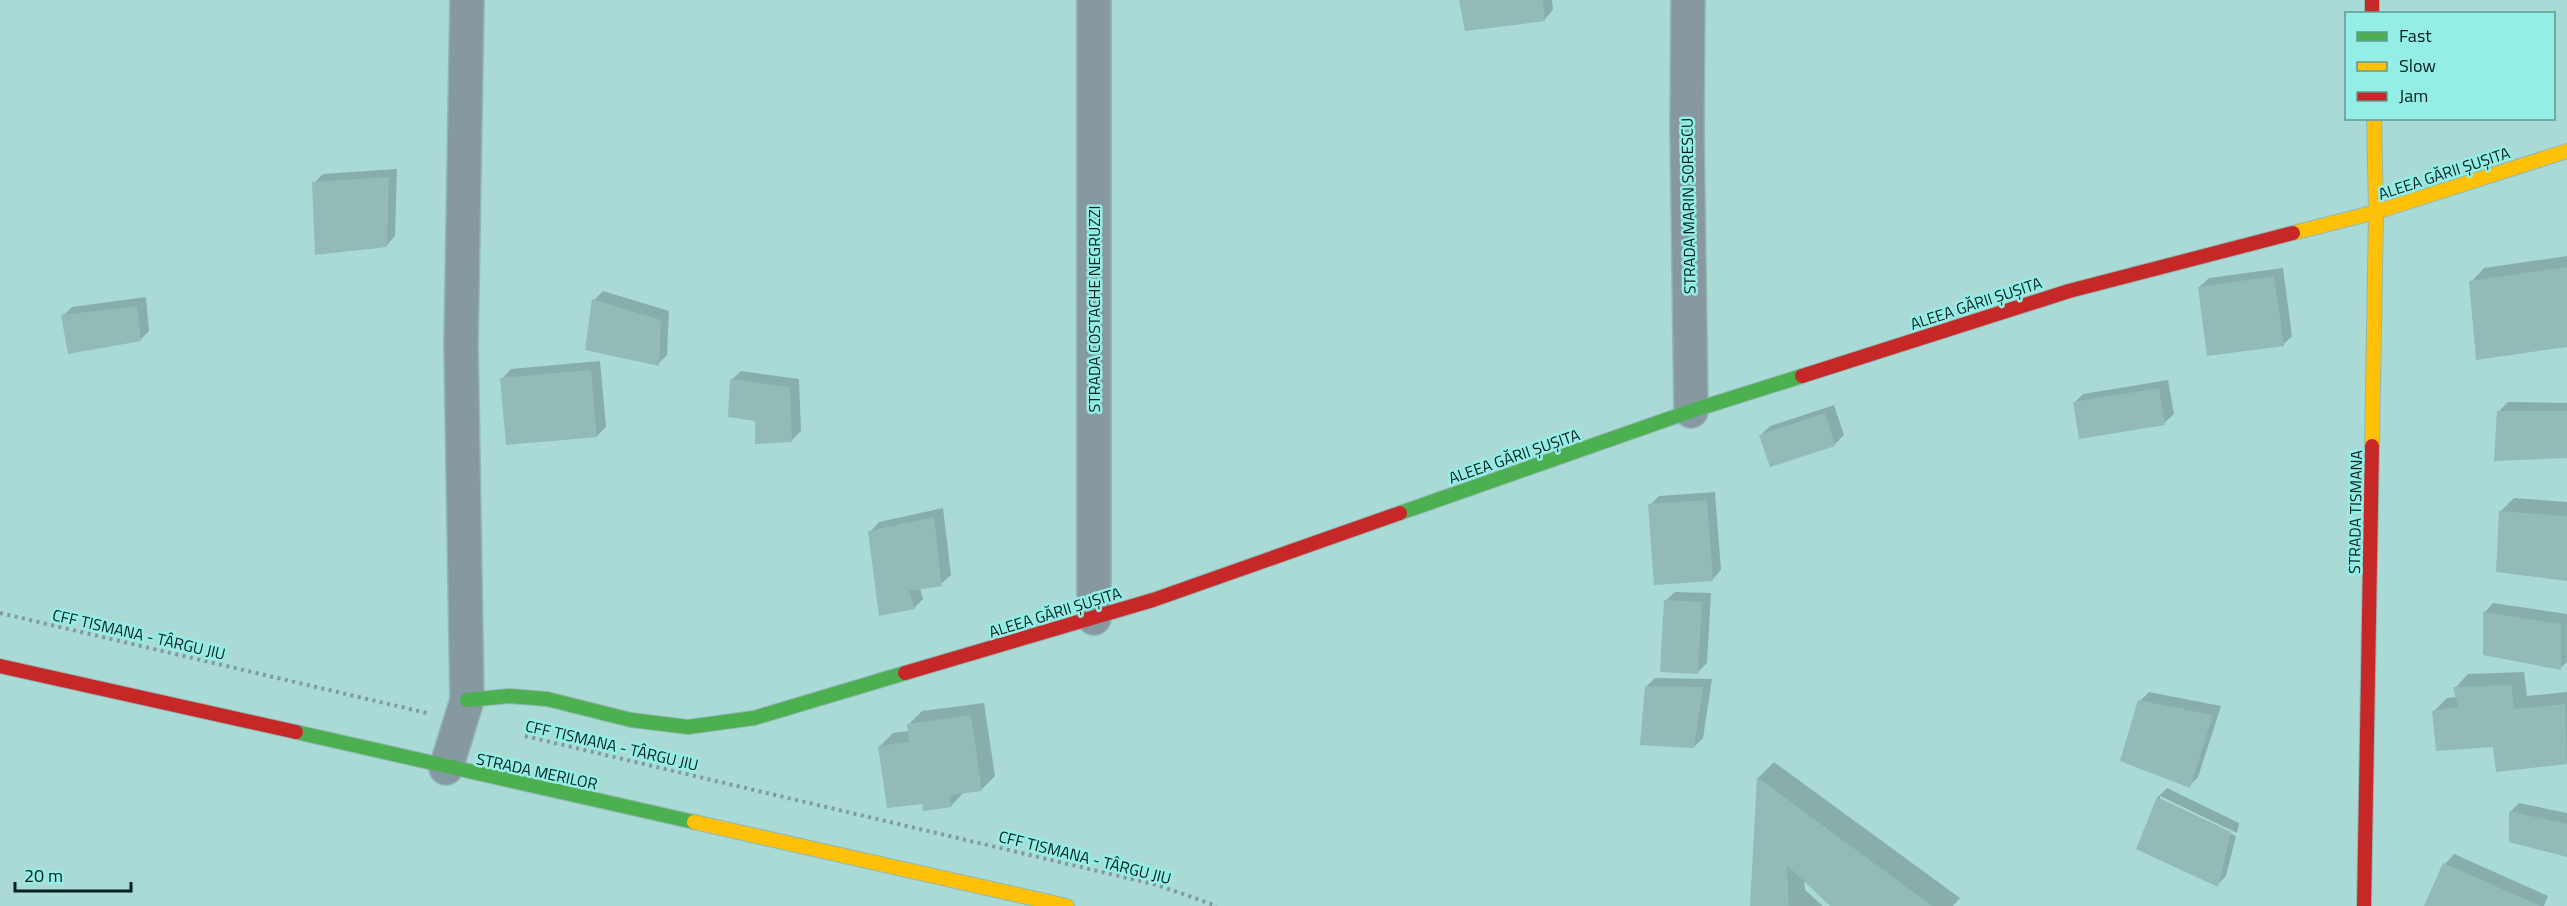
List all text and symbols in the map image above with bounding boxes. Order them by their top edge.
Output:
legend [2345,12,2555,120]
text: Fast [2399,22,2432,49]
text: Slow [2399,52,2436,79]
text: Jam [2399,82,2428,109]
street label: STRADA MARIN SORESCU [1674,118,1702,294]
street label: ALEEA GĂRII ȘUȘITA [2375,140,2513,206]
street label: STRADA COSTACHE NEGRUZZI [1082,206,1106,412]
street label: ALEEA GĂRII ȘUȘITA [1907,270,2045,336]
street label: ALEEA GĂRII ȘUȘITA [1445,422,1583,490]
street label: STRADA TISMANA [2342,449,2368,574]
street label: ALEEA GĂRII ȘUȘITA [986,580,1125,644]
street label: CFF TISMANA - TÂRGU JIU [50,602,228,666]
street label: CFF TISMANA - TÂRGU JIU [523,713,701,777]
street label: STRADA MERILOR [474,746,600,796]
street label: CFF TISMANA - TÂRGU JIU [996,824,1174,890]
scale bar [15,855,130,893]
text: 20 m [24,862,63,889]

